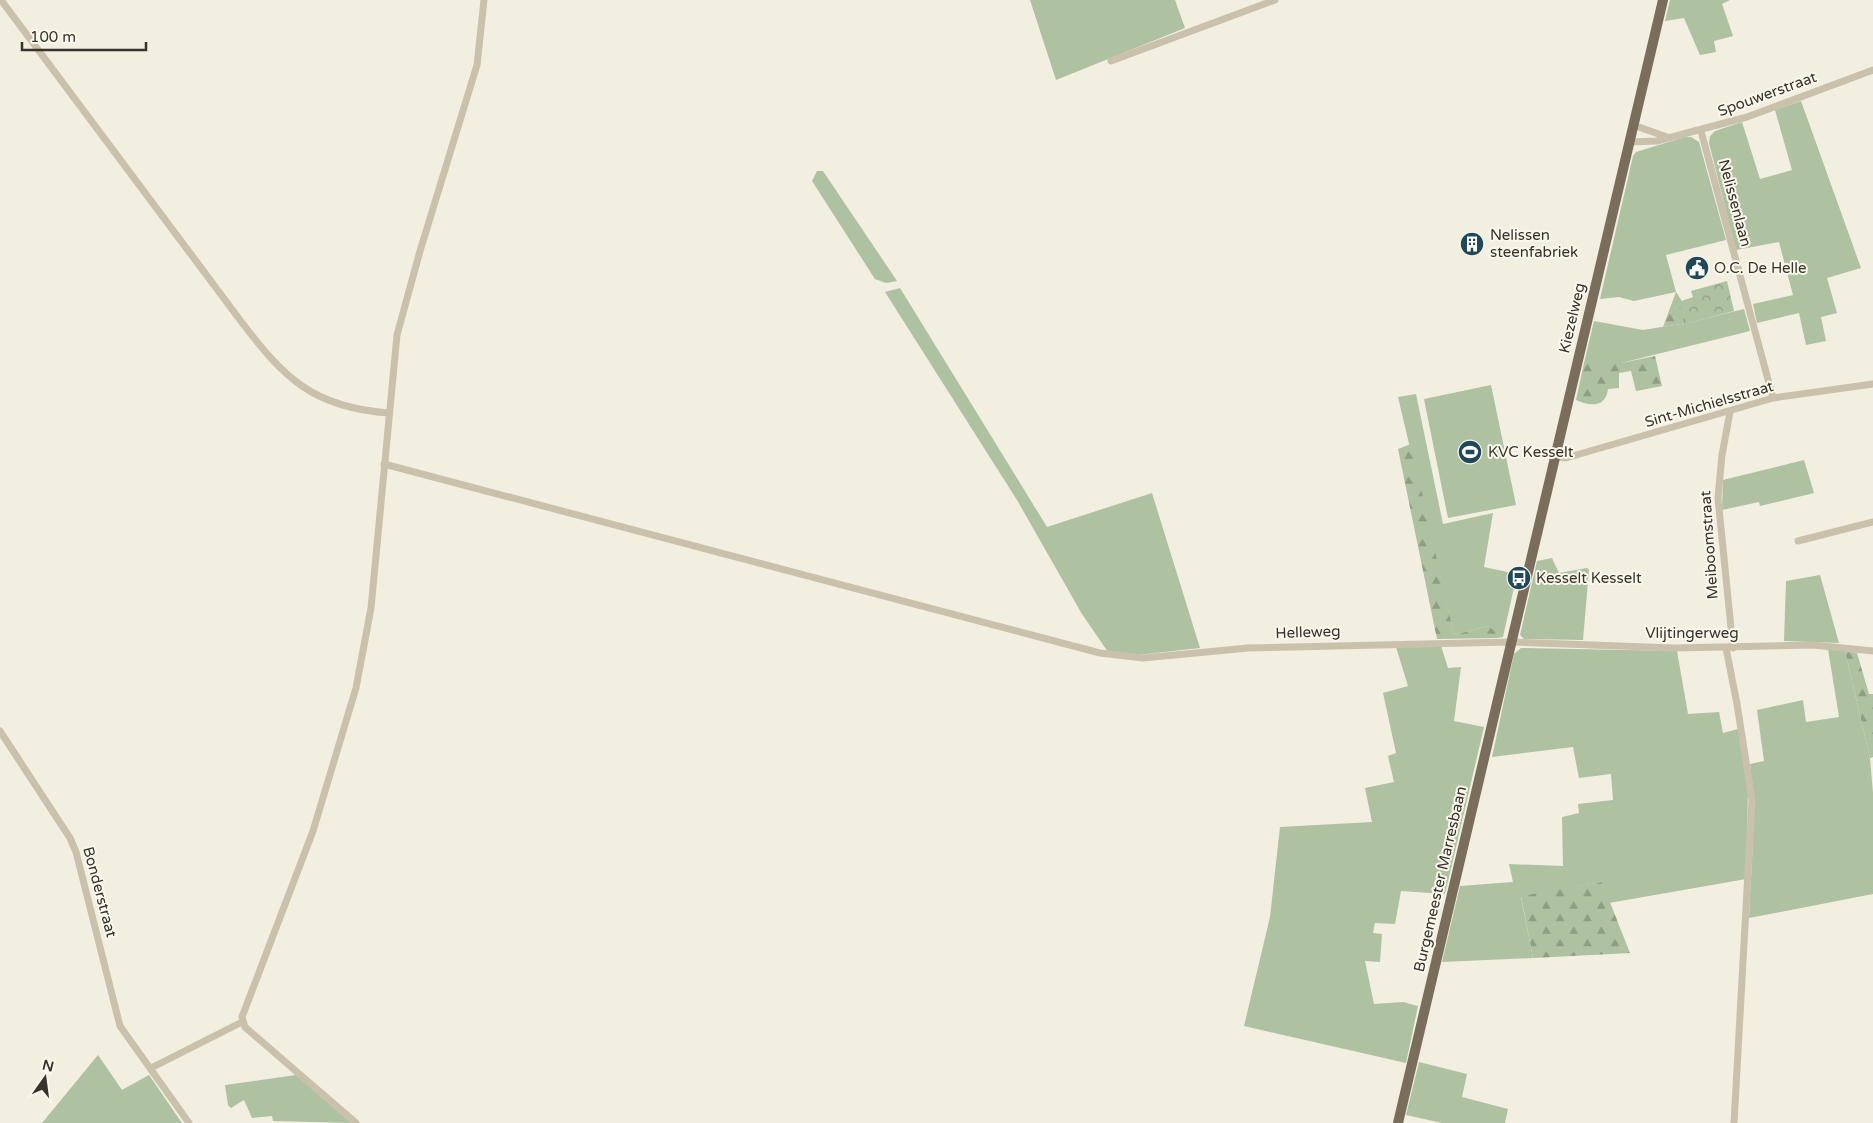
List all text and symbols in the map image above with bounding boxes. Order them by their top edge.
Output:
scale bar [22,20,146,52]
text: 100 m [30,28,76,46]
street label: Spouwerstraat [1715,68,1819,120]
street label: Nelissenlaan [1715,157,1755,249]
place label: Nelissen steenfabriek [1490,226,1578,261]
building icon: Nelissen steenfabriek [1459,231,1485,257]
public building icon: O.C. De Helle [1684,255,1710,281]
place label: O.C. De Helle [1714,259,1807,277]
street label: Kiezelweg [1555,281,1589,355]
street label: Sint-Michielsstraat [1643,377,1776,431]
sports icon: KVC Kesselt [1457,439,1483,465]
place label: KVC Kesselt [1488,443,1574,461]
street label: Meiboomstraat [1696,490,1722,600]
bus stop icon: Kesselt Kesselt [1506,565,1532,591]
place label: Kesselt Kesselt [1536,569,1642,587]
street label: Helleweg [1275,622,1341,642]
street label: Vlijtingerweg [1645,624,1739,642]
street label: Burgemeester Marresbaan [1410,784,1470,974]
street label: Bonderstraat [79,845,121,940]
north arrow [20,1053,70,1103]
text: N [41,1056,56,1075]

